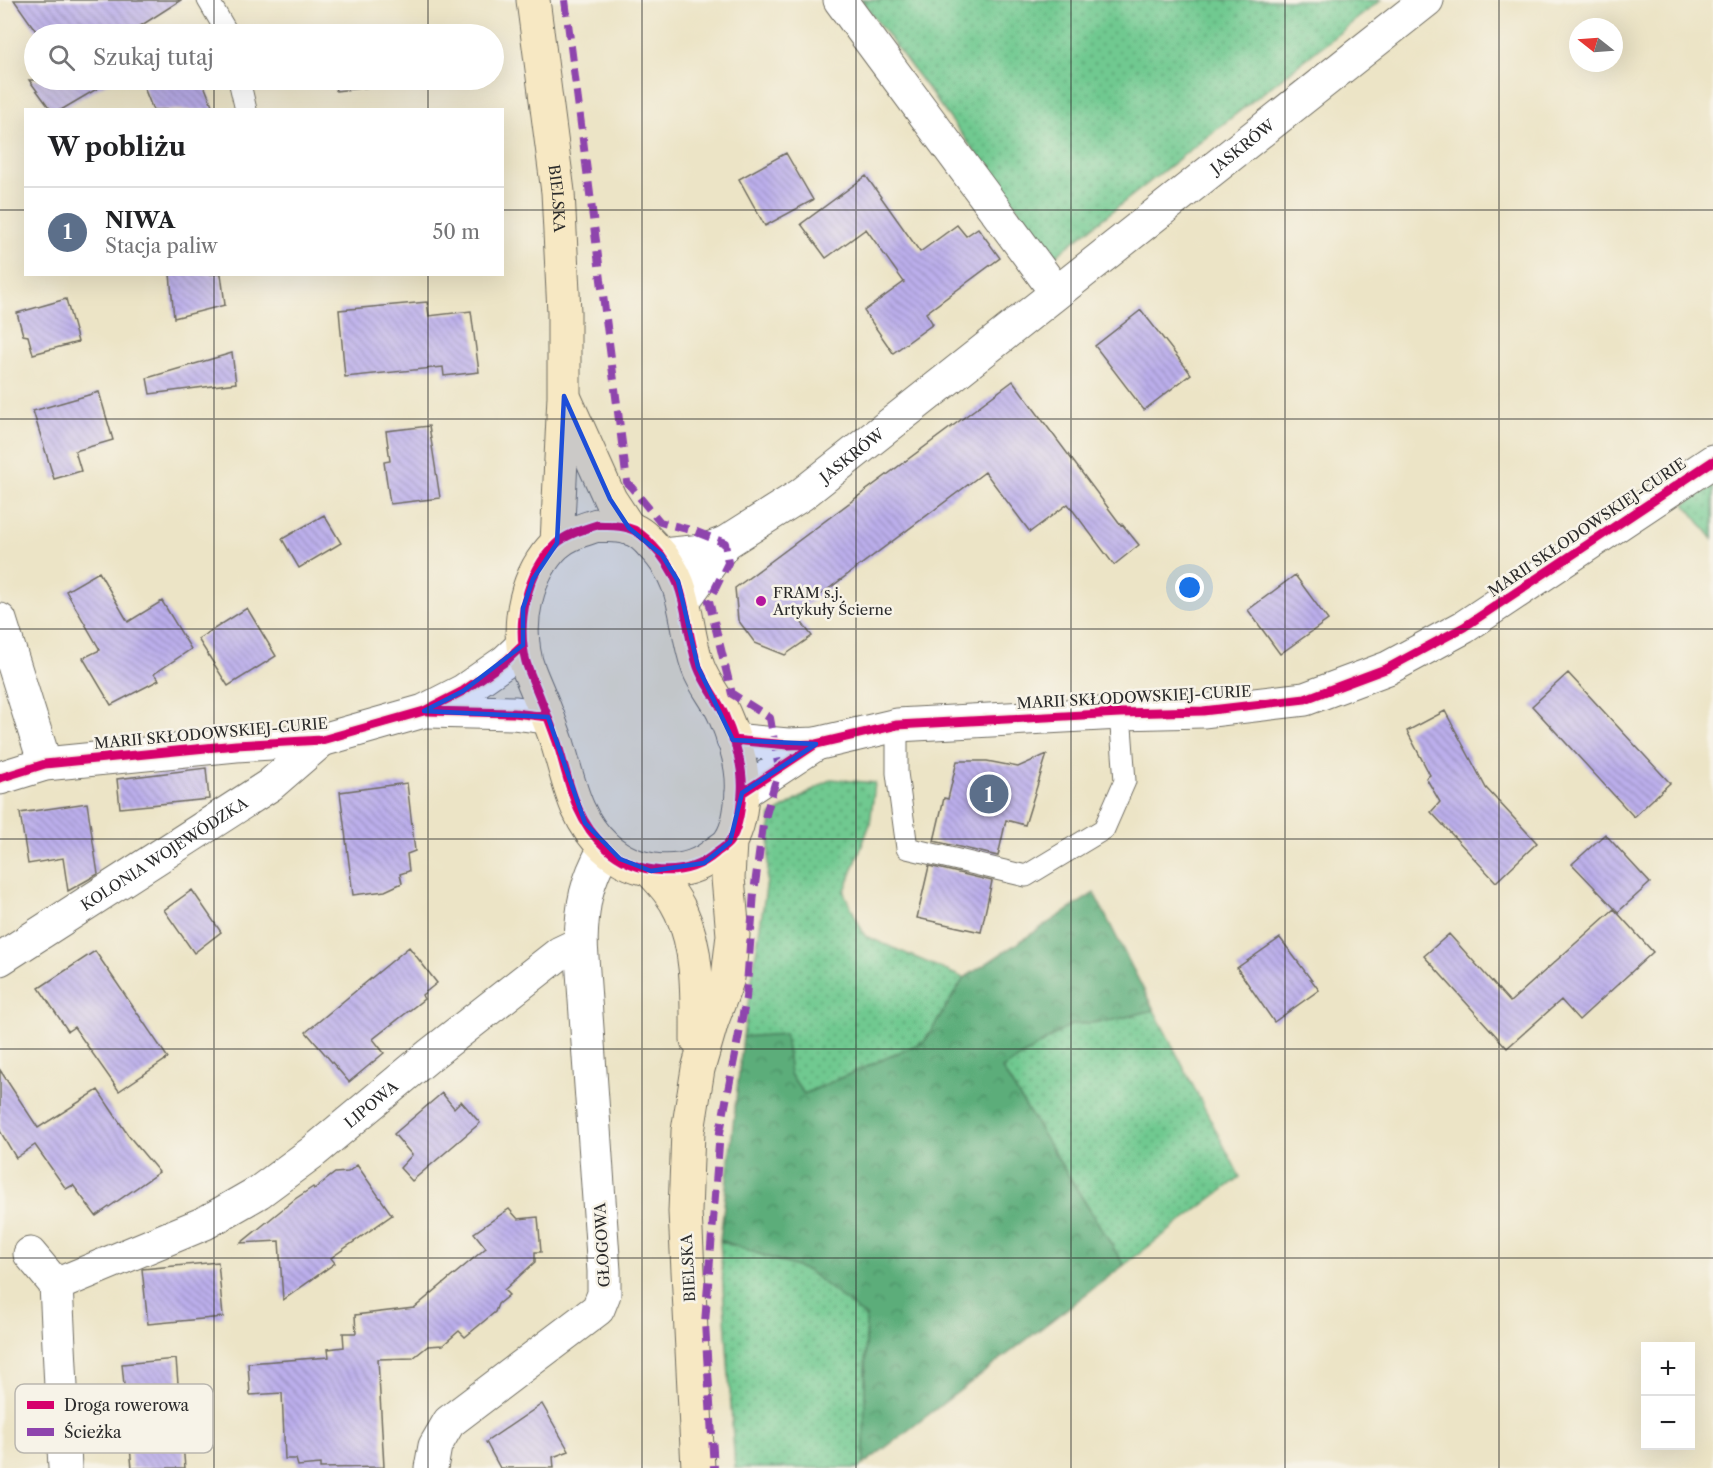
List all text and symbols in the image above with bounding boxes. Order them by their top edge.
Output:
north arrow [1569,18,1623,72]
search box [24,24,504,90]
icon: search [45,41,78,74]
text: Szukaj tutaj [93,44,214,71]
street label: JASKRÓW [1205,115,1279,178]
text: W pobliżu [48,131,186,163]
street label: BIELSKA [545,163,570,234]
text: NIWA [105,207,175,234]
text: 1 [63,220,72,244]
text: 50 m [433,220,480,244]
text: Stacja paliw [105,234,218,258]
street label: JASKRÓW [814,423,888,487]
street label: MARII SKŁODOWSKIEJ-CURIE [1484,454,1690,600]
your location [1175,573,1204,602]
place label: FRAM s.j. Artykuły Ścierne [772,583,892,619]
marker: FRAM s.j. Artykuły Ścierne [754,594,768,608]
street label: MARII SKŁODOWSKIEJ-CURIE [1016,681,1252,713]
street label: MARII SKŁODOWSKIEJ-CURIE [93,713,329,753]
pin: 1 [970,772,1008,816]
street label: KOLONIA WOJEWÓDZKA [77,792,252,914]
street label: LIPOWA [340,1076,402,1132]
street label: GŁOGOWA [590,1201,614,1288]
street label: BIELSKA [677,1233,699,1302]
map controls [1641,1342,1695,1450]
button: + [1641,1342,1695,1396]
legend [15,1384,213,1453]
text: Droga rowerowa [64,1395,190,1415]
button: − [1641,1396,1695,1450]
text: Ścieżka [64,1422,122,1442]

